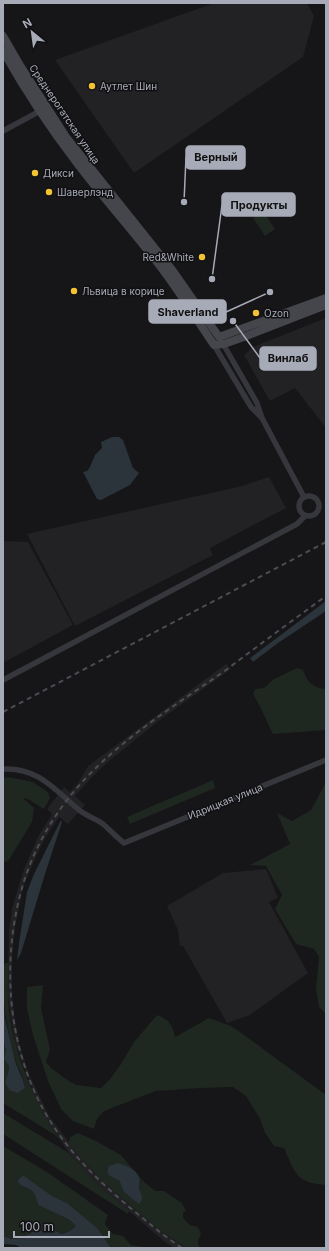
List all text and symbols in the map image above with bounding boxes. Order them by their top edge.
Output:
north arrow [12,12,52,52]
text: N [20,15,34,31]
street label: Среднерогатская улица [27,62,103,166]
place label: Аутлет Шин [100,80,157,92]
marker: Аутлет Шин [87,81,97,91]
callout: Верный [186,146,245,169]
text: Верный [194,150,238,164]
place label: Дикси [43,167,74,179]
marker: Дикси [30,168,40,178]
place label: Шаверлэнд [57,186,113,198]
marker: Шаверлэнд [44,187,54,197]
callout: Продукты [222,193,295,216]
text: Продукты [231,198,288,212]
place label: Red&White [143,251,194,263]
marker: Red&White [197,252,207,262]
place label: Львица в корице [82,285,165,297]
marker: Львица в корице [69,286,79,296]
callout: Shaverland [149,300,226,323]
text: Shaverland [158,305,219,319]
place label: Ozon [264,307,289,319]
marker: Ozon [251,308,261,318]
callout: Винлаб [260,347,316,370]
text: Винлаб [268,351,309,365]
street label: Идрицкая улица [186,781,264,821]
scale bar [14,1213,109,1239]
text: 100 m [20,1219,54,1234]

